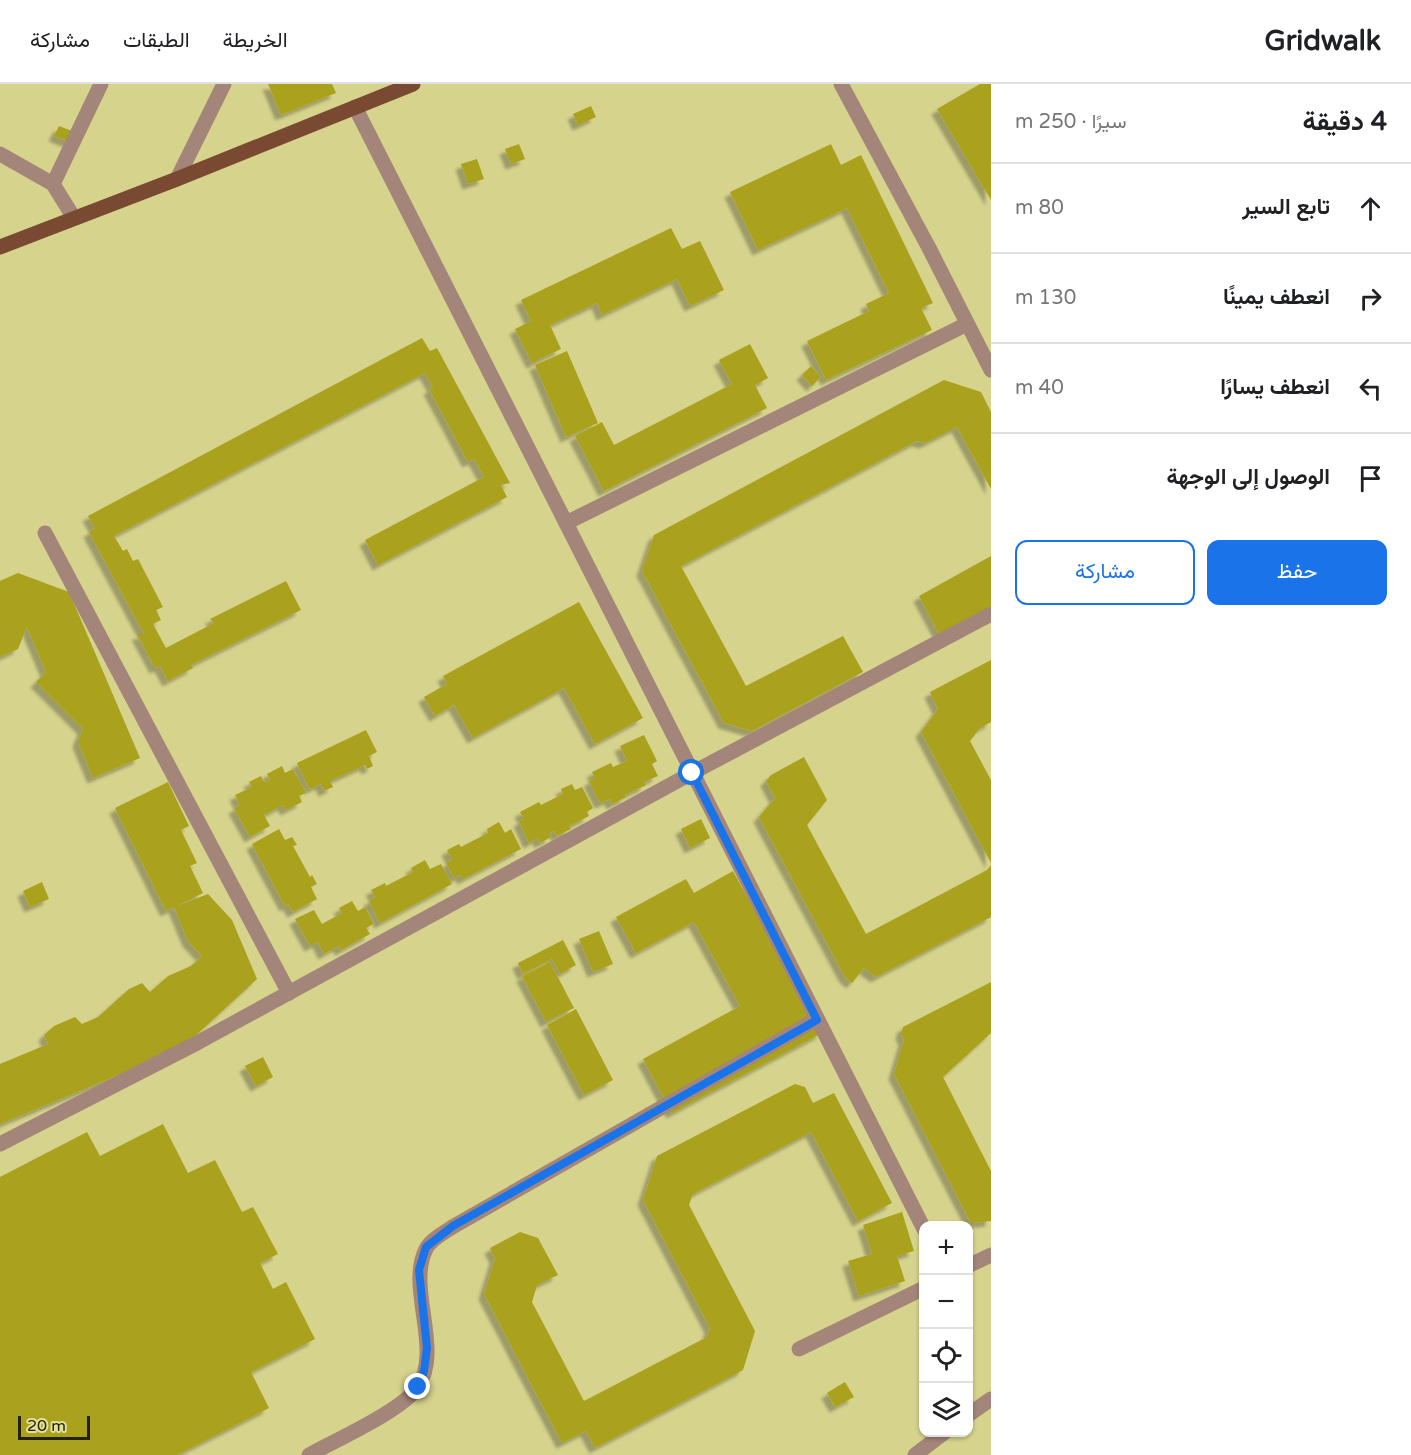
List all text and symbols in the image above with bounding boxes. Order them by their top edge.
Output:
text: Gridwalk [1264,24,1381,58]
text: مشاركة [30,28,90,53]
text: الطبقات [123,28,190,53]
text: الخريطة [223,28,288,53]
text: 4 دقيقة [1303,106,1387,137]
text: سيرًا · 250 m [1015,110,1127,134]
icon: ahead [1354,192,1387,225]
text: تابع السير [1242,194,1330,220]
text: 80 m [1015,196,1064,220]
icon: right [1354,282,1387,315]
text: انعطف يمينًا [1223,284,1330,310]
text: 130 m [1015,286,1076,310]
icon: left [1354,372,1387,405]
text: انعطف يسارًا [1220,374,1330,400]
text: 40 m [1015,376,1064,400]
icon: arrive [1354,462,1387,495]
text: الوصول إلى الوجهة [1166,464,1330,490]
button: مشاركة [1015,540,1195,605]
button: حفظ [1207,540,1387,605]
route start [678,759,704,785]
map controls [919,1221,973,1437]
button: + [919,1221,973,1275]
button: − [919,1275,973,1329]
button: locate [919,1329,973,1383]
route end [404,1373,430,1399]
button: layers [919,1383,973,1437]
scale bar [18,1413,90,1440]
text: 20 m [27,1416,66,1436]

